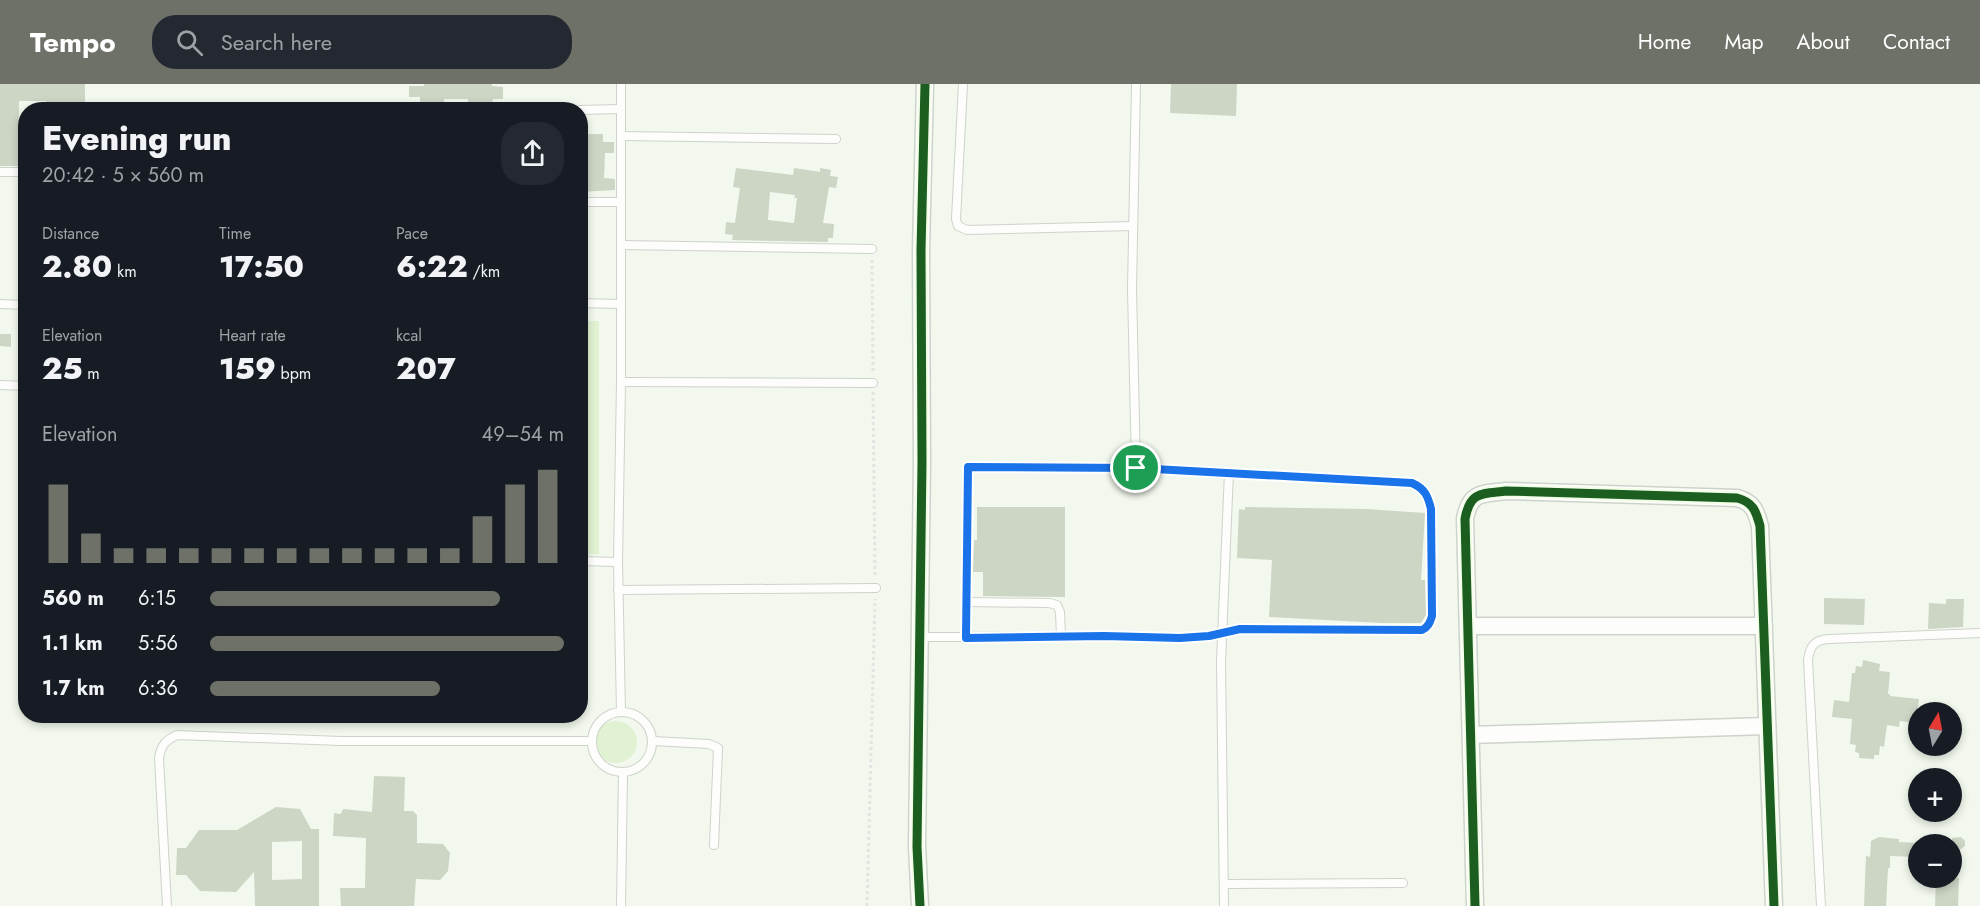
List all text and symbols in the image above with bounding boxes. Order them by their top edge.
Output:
search box [152,15,572,69]
text: Tempo [30,22,116,63]
icon: search [173,26,206,59]
text: Search here [221,26,332,58]
text: Home [1638,27,1691,57]
text: Map [1724,27,1764,57]
text: About [1797,27,1850,57]
text: Contact [1883,27,1950,57]
text: Evening run [42,115,232,162]
button: share [501,122,564,185]
text: 20:42 · 5 × 560 m [42,161,204,190]
text: Distance [42,222,99,245]
text: Time [219,222,251,245]
text: Pace [396,222,428,245]
text: 2.80 [42,245,112,288]
text: 17:50 [219,245,304,288]
text: 6:22 [396,245,468,288]
text: km [112,260,137,283]
text: /km [468,260,500,283]
text: Elevation [42,324,102,347]
text: Heart rate [219,324,286,347]
text: kcal [396,324,422,347]
text: 25 [42,347,83,390]
text: 159 [219,347,276,390]
text: 207 [396,347,456,390]
text: m [83,362,100,385]
text: bpm [276,362,311,385]
text: Elevation [42,420,117,449]
text: 49–54 m [481,420,564,449]
pin [1110,442,1161,493]
icon: arrive [1119,451,1152,484]
text: 560 m [42,584,104,613]
text: 6:15 [138,584,176,613]
text: 1.1 km [42,629,103,658]
text: 5:56 [138,629,178,658]
text: 1.7 km [42,674,105,703]
text: 6:36 [138,674,178,703]
north arrow [1908,702,1962,756]
map controls [1908,702,1962,888]
button: + [1908,768,1962,822]
button: − [1908,834,1962,888]

